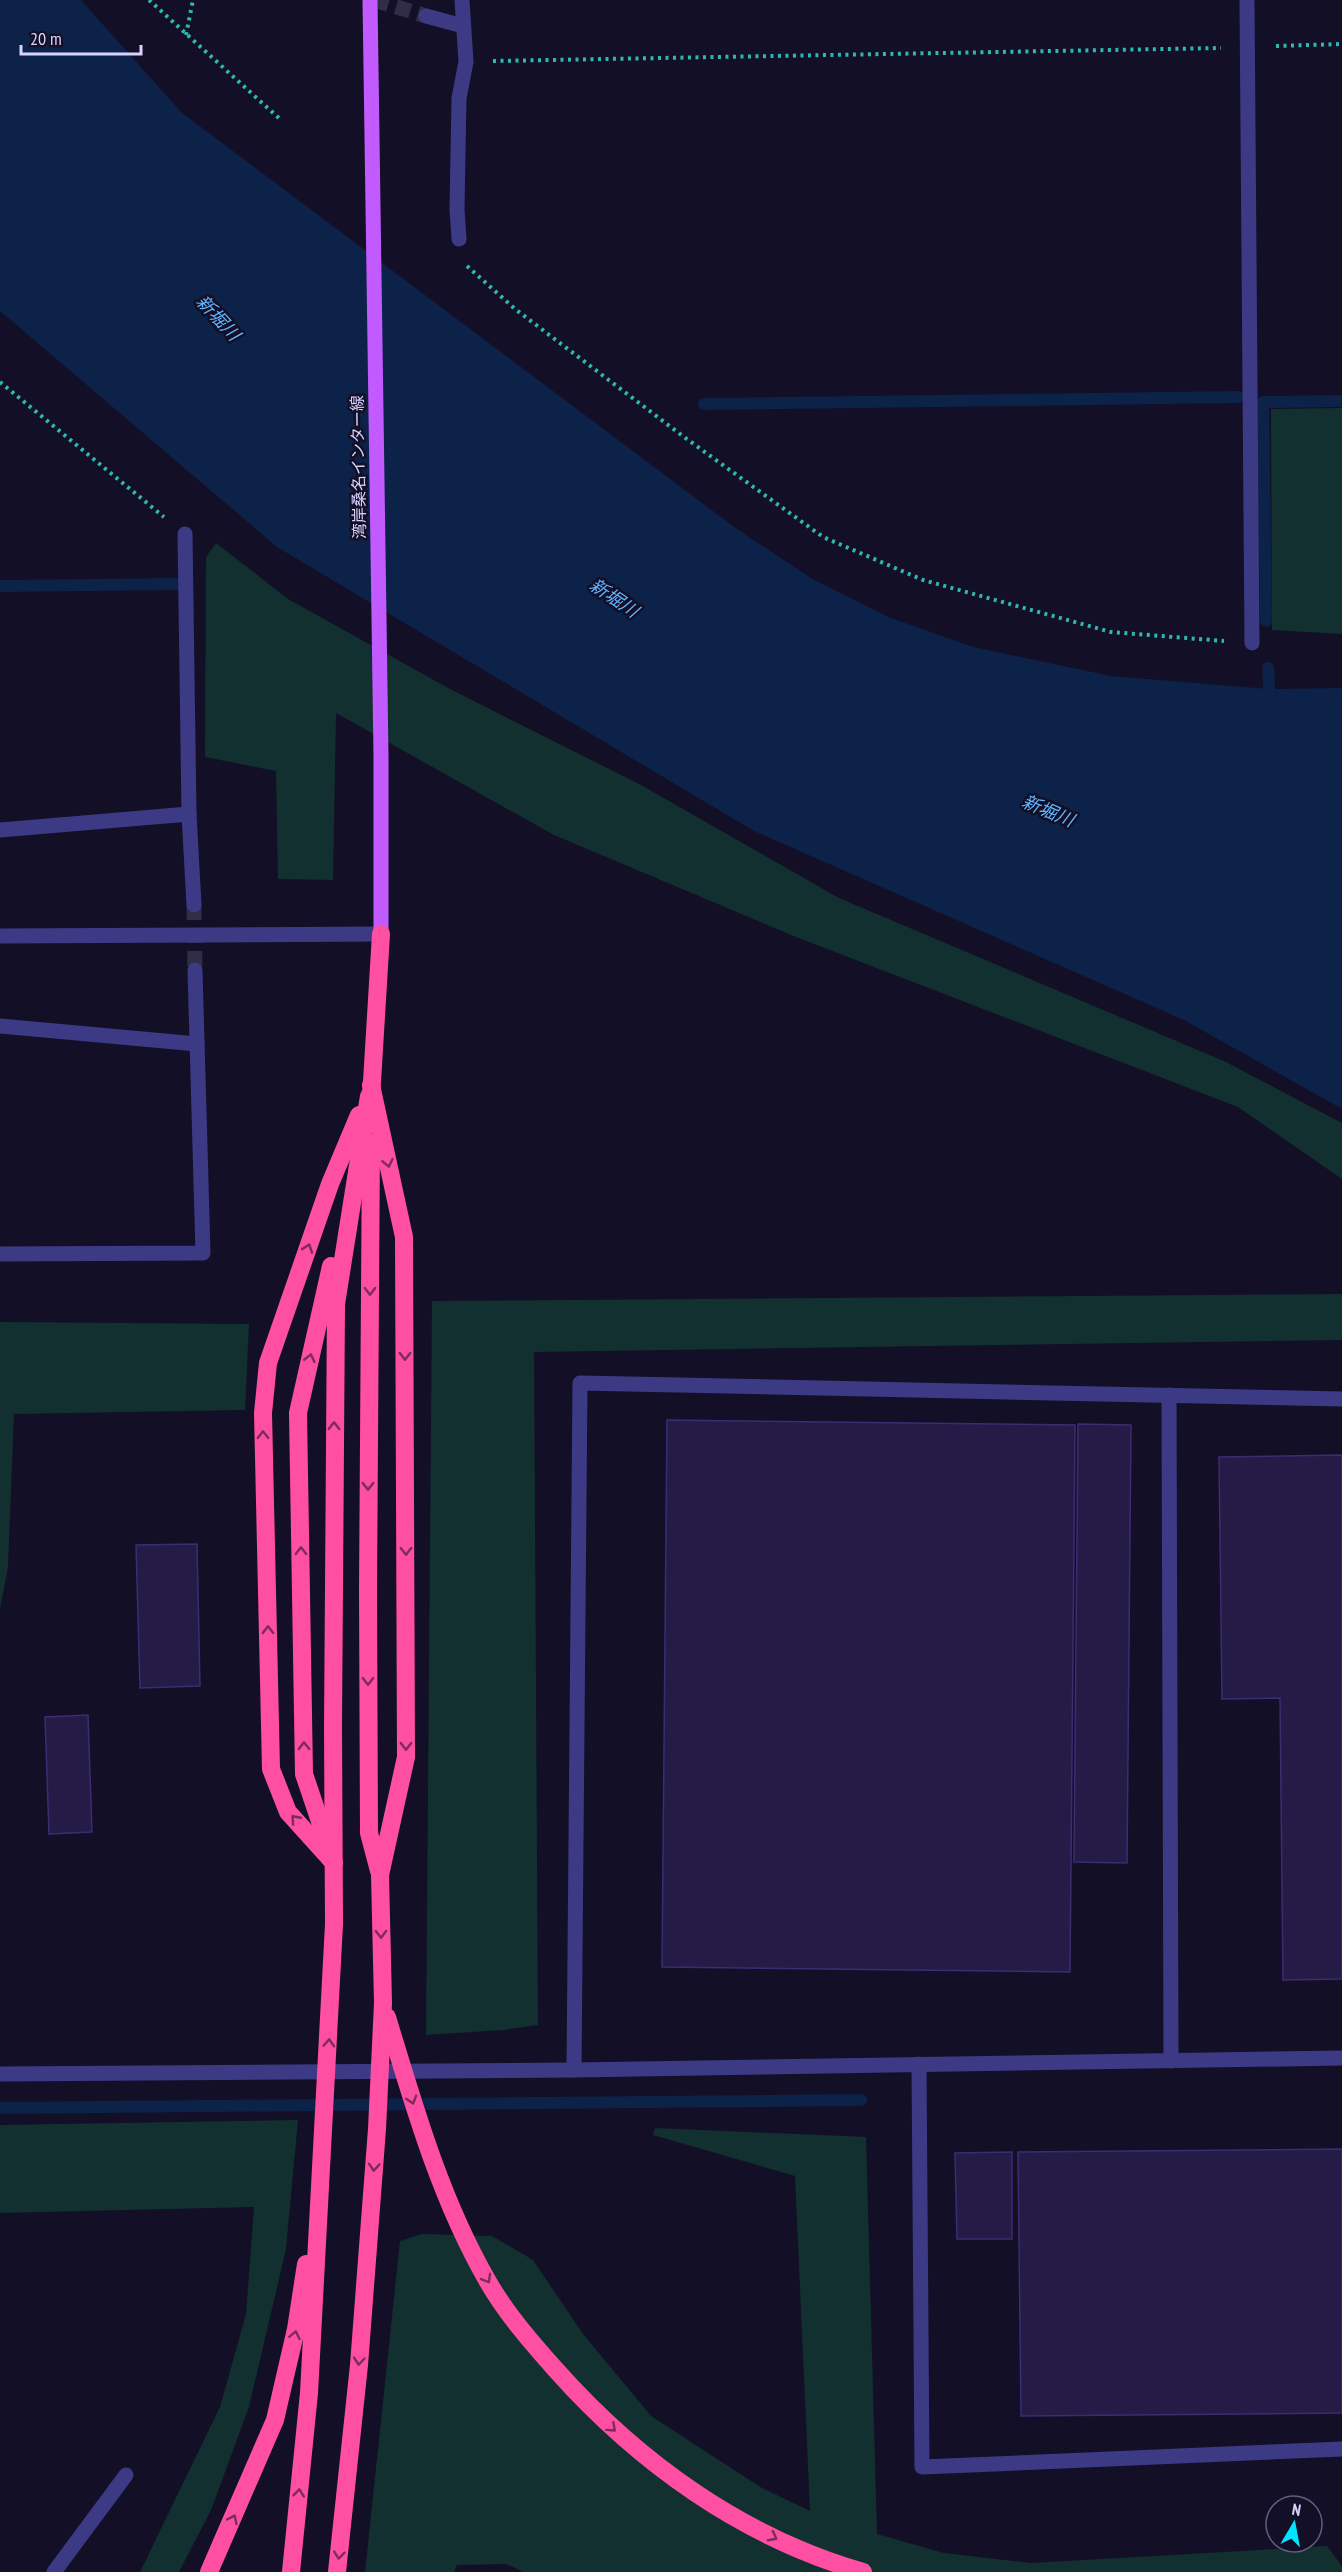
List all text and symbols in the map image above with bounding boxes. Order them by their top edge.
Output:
scale bar [21,18,141,56]
text: 20 m [30,27,62,50]
water label: 新堀川 [192,290,247,347]
street label: 湾岸桑名インター線 [347,395,369,539]
water label: 新堀川 [585,573,645,623]
water label: 新堀川 [1019,789,1079,832]
one-way arrow [381,1158,394,1168]
one-way arrow [301,1243,314,1253]
one-way arrow [364,1286,376,1295]
one-way arrow [399,1352,411,1361]
one-way arrow [303,1353,316,1363]
one-way arrow [328,1422,340,1431]
one-way arrow [257,1431,269,1440]
one-way arrow [362,1481,374,1490]
one-way arrow [294,1547,307,1556]
one-way arrow [400,1547,412,1556]
one-way arrow [262,1626,274,1635]
one-way arrow [362,1676,374,1685]
one-way arrow [298,1742,310,1751]
one-way arrow [400,1742,412,1751]
one-way arrow [291,1816,302,1826]
one-way arrow [375,1929,388,1938]
one-way arrow [322,2038,335,2047]
one-way arrow [405,2094,417,2105]
one-way arrow [368,2162,381,2171]
one-way arrow [480,2273,491,2283]
one-way arrow [288,2330,301,2340]
one-way arrow [353,2357,366,2366]
one-way arrow [605,2421,616,2432]
one-way arrow [292,2488,305,2497]
north arrow [1264,2494,1324,2554]
text: N [1291,2499,1303,2520]
one-way arrow [226,2514,238,2525]
one-way arrow [766,2530,777,2542]
one-way arrow [333,2551,346,2560]

